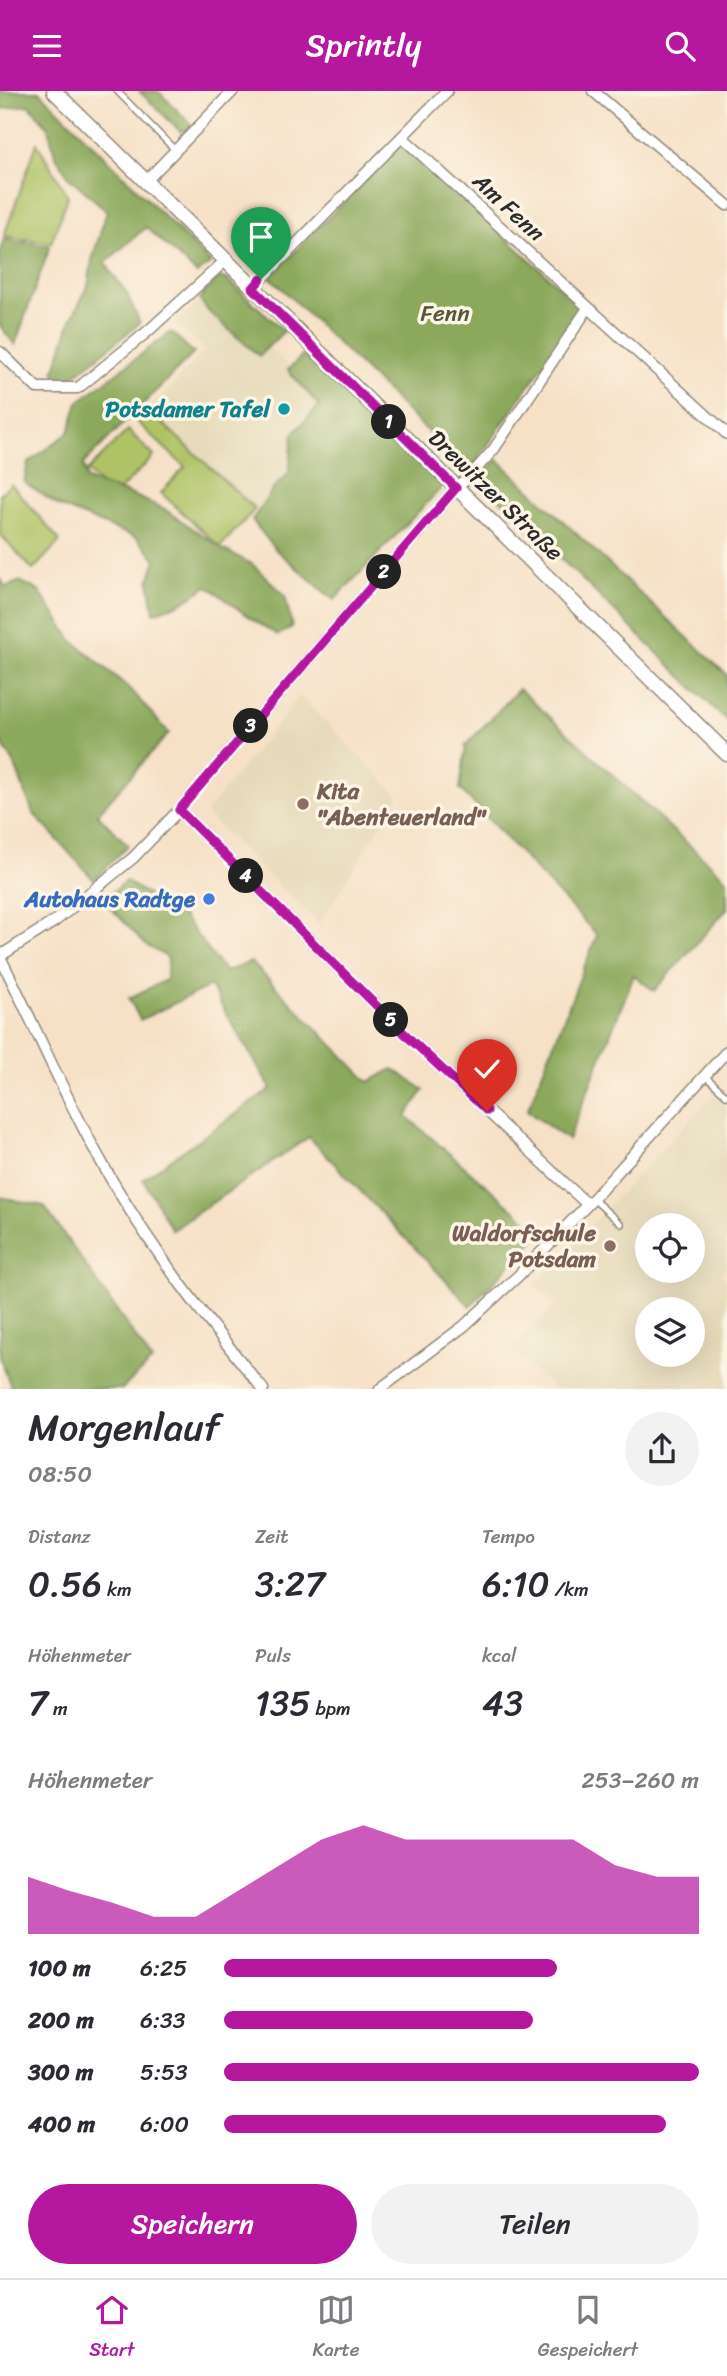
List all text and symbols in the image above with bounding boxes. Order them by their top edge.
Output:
text: Sprintly [306,17,421,74]
icon: menu [28,27,66,65]
icon: search [661,27,699,65]
street label: Am Fenn [462,162,555,253]
pin [231,207,291,279]
icon: arrive [242,218,280,256]
park label: Fenn [420,293,470,334]
place label: Potsdamer Tafel [105,389,271,430]
marker: Potsdamer Tafel [276,401,292,417]
pin: 1 [372,405,406,439]
text: 1 [384,405,393,438]
street label: Drewitzer Straße [418,419,573,571]
pin: 2 [366,554,402,589]
text: 2 [378,555,389,588]
pin: 3 [233,709,268,743]
text: 3 [245,709,256,742]
place label: Kita "Abenteuerland" [316,771,488,838]
marker: Kita "Abenteuerland" [295,796,311,812]
pin: 4 [229,859,264,893]
text: 4 [240,859,251,892]
place label: Autohaus Radtge [23,879,196,920]
marker: Autohaus Radtge [201,891,217,907]
pin: 5 [374,1003,408,1037]
text: 5 [385,1003,396,1036]
pin [457,1039,517,1111]
icon: check [468,1050,506,1088]
place label: Waldorfschule Potsdam [452,1213,596,1280]
map controls [635,1213,705,1367]
button: locate [635,1213,705,1283]
marker: Waldorfschule Potsdam [602,1238,618,1254]
button: layers [635,1297,705,1367]
text: Morgenlauf [28,1394,220,1461]
button: share [625,1412,699,1486]
text: 08:50 [28,1454,92,1495]
text: Distanz [28,1520,91,1553]
text: Zeit [255,1520,289,1553]
text: Tempo [482,1520,535,1553]
text: 0.56 [28,1553,102,1615]
text: 3:27 [255,1553,325,1615]
text: 6:10 [482,1553,550,1615]
text: km [102,1573,132,1606]
text: /km [550,1573,589,1606]
text: Höhenmeter [28,1639,131,1672]
text: Puls [255,1639,291,1672]
text: kcal [482,1639,517,1672]
text: 7 [28,1672,48,1734]
text: 135 [255,1672,311,1734]
text: 43 [482,1672,523,1734]
text: m [48,1692,68,1725]
text: bpm [311,1692,351,1725]
text: Höhenmeter [28,1760,152,1801]
text: 253–260 m [581,1760,699,1801]
text: 100 m [28,1948,91,1989]
text: 6:25 [140,1948,187,1989]
text: 200 m [28,2000,94,2041]
text: 6:33 [140,2000,185,2041]
text: 300 m [28,2052,93,2093]
text: 5:53 [140,2052,188,2093]
text: 400 m [28,2104,95,2145]
text: 6:00 [140,2104,189,2145]
button: Speichern [28,2184,357,2264]
button: Teilen [371,2184,699,2264]
tab: Start [89,2291,134,2366]
tab: Karte [313,2291,360,2366]
tab: Gespeichert [538,2291,638,2366]

